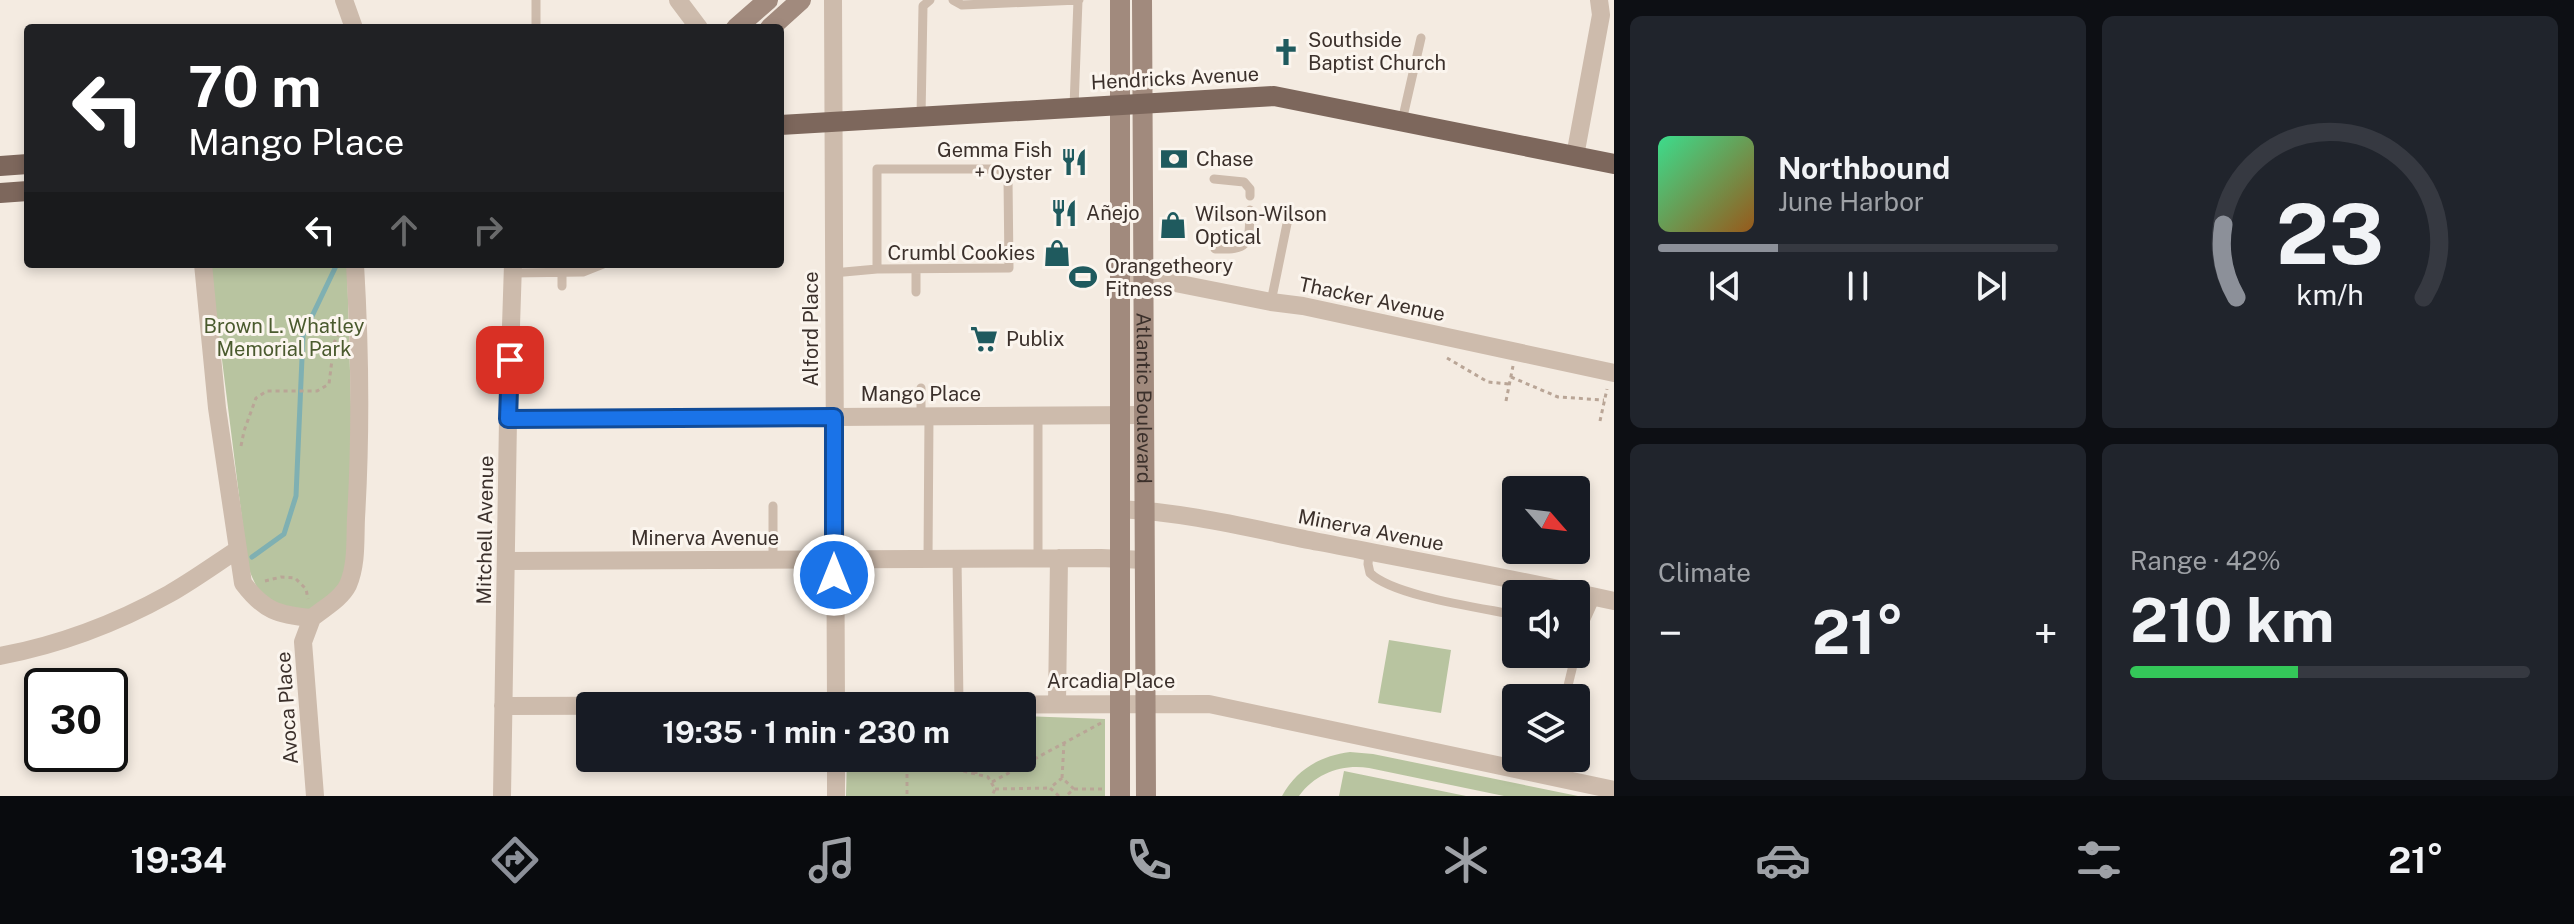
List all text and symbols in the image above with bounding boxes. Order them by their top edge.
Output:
place label: Southside Baptist Church [1308,28,1446,75]
church icon: Southside Baptist Church [1271,37,1301,67]
text: 70 m [188,54,321,120]
icon: left [56,56,160,160]
street label: Hendricks Avenue [1090,62,1260,94]
text: Mango Place [188,121,405,163]
place label: Gemma Fish + Oyster [937,138,1052,185]
bank icon: Chase [1159,144,1189,174]
restaurant icon: Gemma Fish + Oyster [1059,147,1089,177]
place label: Chase [1196,147,1254,171]
text: Northbound [1778,150,1950,186]
text: 23 [2276,184,2384,282]
text: June Harbor [1778,186,1924,217]
restaurant icon: Añejo [1049,198,1079,228]
place label: Añejo [1086,201,1140,225]
place label: Wilson-Wilson Optical [1195,202,1327,249]
icon: left [298,208,342,252]
icon: ahead [382,208,426,252]
icon: right [466,208,510,252]
shop icon: Wilson-Wilson Optical [1158,210,1188,240]
shop icon: Crumbl Cookies [1042,238,1072,268]
place label: Crumbl Cookies [888,241,1035,265]
place label: Orangetheory Fitness [1105,254,1234,301]
sports icon: Orangetheory Fitness [1068,262,1098,292]
icon: previous [1703,264,1747,308]
icon: pause [1836,264,1880,308]
icon: next [1969,264,2013,308]
street label: Alford Place [799,271,823,387]
street label: Thacker Avenue [1297,272,1447,326]
text: km/h [2296,278,2364,311]
street label: Atlantic Boulevard [1132,312,1156,484]
park label: Brown L. Whatley Memorial Park [203,314,365,361]
supermarket icon: Publix [969,324,999,354]
pin [476,326,544,394]
place label: Publix [1006,327,1065,351]
icon: arrive [488,338,532,382]
street label: Mango Place [861,382,981,406]
street label: Mitchell Avenue [472,455,498,605]
north arrow [1502,476,1590,564]
map controls [1502,476,1590,772]
street label: Minerva Avenue [1296,504,1446,556]
street label: Minerva Avenue [631,526,779,550]
position arrow [792,533,876,617]
text: Range · 42% [2130,545,2281,576]
text: Climate [1658,557,1751,588]
button: sound [1502,580,1590,668]
text: 210 km [2130,585,2334,656]
text: 21° [1812,597,1904,668]
text: − [1658,607,1682,659]
text: + [2034,607,2058,659]
street label: Avoca Place [271,651,303,765]
speed limit sign: 30 [24,668,128,772]
street label: Arcadia Place [1047,669,1175,693]
button: layers [1502,684,1590,772]
text: 19:35 · 1 min · 230 m [662,714,950,750]
icon: directions [487,832,543,888]
icon: music [804,832,860,888]
icon: phone [1121,832,1177,888]
icon: climate [1438,832,1494,888]
icon: car [1755,832,1811,888]
icon: filters [2071,832,2127,888]
text: 19:34 [130,839,227,881]
text: 21° [2388,839,2444,881]

